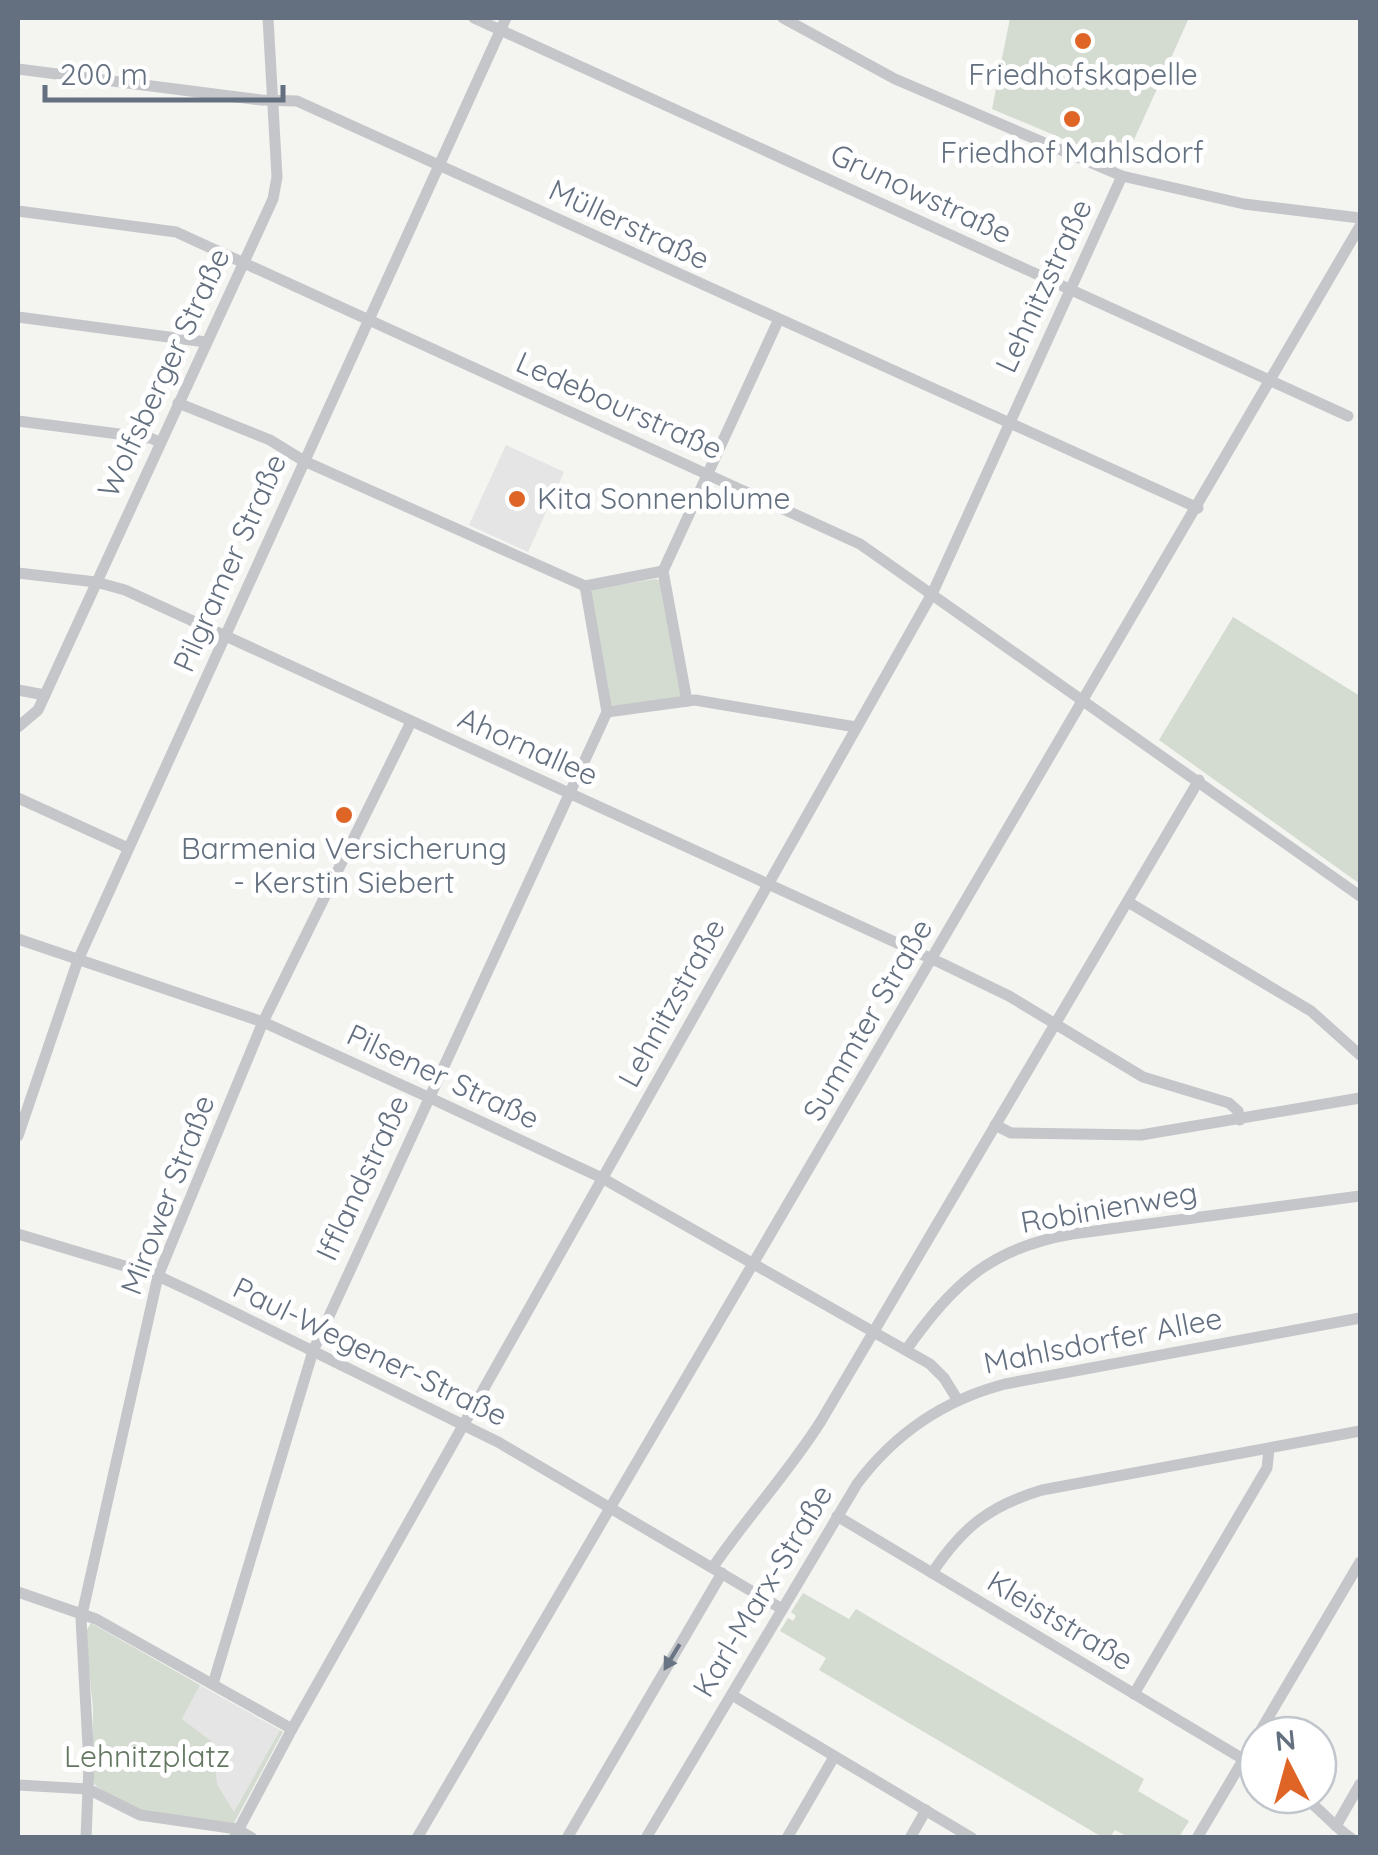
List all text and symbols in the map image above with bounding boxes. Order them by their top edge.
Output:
marker: Friedhofskapelle [1072,30,1094,52]
scale bar [45,40,282,102]
text: 200 m [60,55,148,93]
place label: Friedhofskapelle [968,55,1198,93]
marker: Friedhof Mahlsdorf [1061,108,1083,130]
place label: Friedhof Mahlsdorf [940,133,1204,171]
street label: Grunowstraße [825,134,1018,252]
street label: Müllerstraße [543,170,716,278]
street label: Lehnitzstraße [986,193,1100,378]
street label: Wolfsberger Straße [89,242,238,503]
street label: Ledebourstraße [510,343,728,468]
street label: Pilgramer Straße [164,448,294,677]
place label: Kita Sonnenblume [537,479,790,517]
marker: Kita Sonnenblume [506,488,528,510]
street label: Ahornallee [453,698,604,794]
marker: Barmenia Versicherung - Kerstin Siebert [333,804,355,826]
place label: Barmenia Versicherung - Kerstin Siebert [181,829,507,901]
street label: Lehnitzstraße [609,912,733,1094]
street label: Summter Straße [794,912,940,1127]
street label: Pilsener Straße [341,1015,546,1137]
street label: Mirower Straße [112,1089,223,1300]
street label: Ifflandstraße [307,1089,417,1266]
street label: Robinienweg [1017,1173,1200,1241]
street label: Paul-Wegener-Straße [227,1268,514,1434]
street label: Mahlsdorfer Allee [980,1298,1225,1382]
street label: Karl-Marx-Straße [684,1477,840,1704]
street label: Kleiststraße [981,1562,1141,1679]
one-way arrow [664,1643,682,1671]
north arrow [1238,1715,1338,1815]
text: N [1273,1721,1297,1758]
park label: Lehnitzplatz [64,1737,230,1775]

